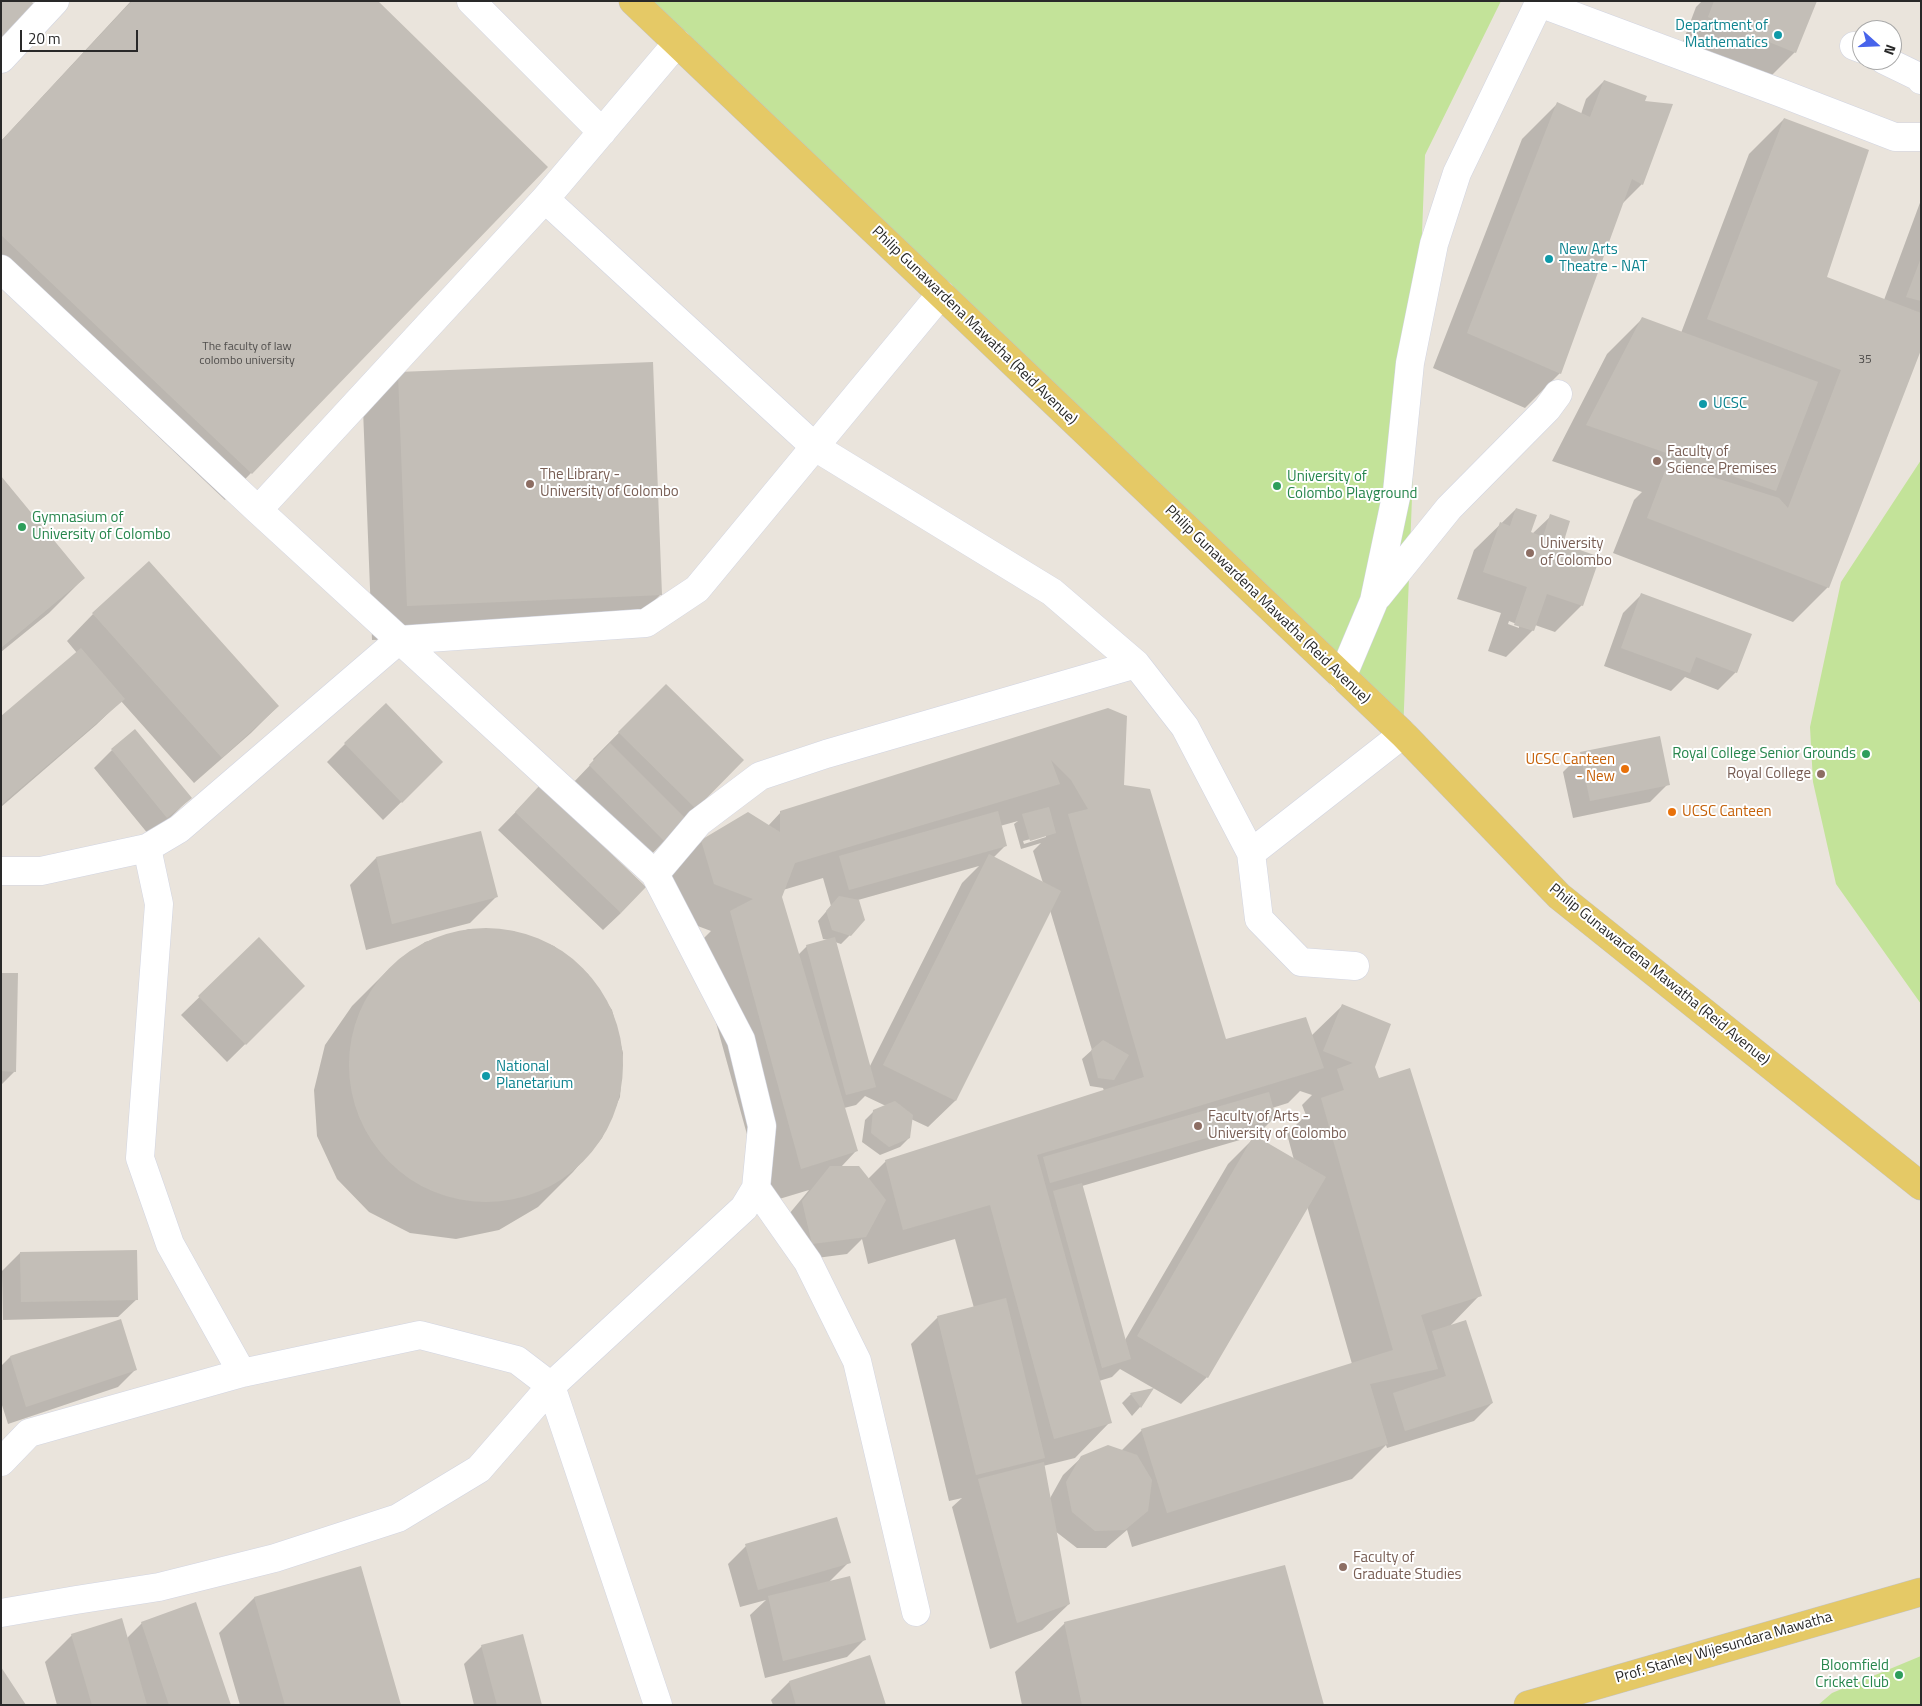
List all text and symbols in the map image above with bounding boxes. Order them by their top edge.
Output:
place label: Department of Mathematics [1675,17,1768,52]
scale bar [22,20,140,52]
north arrow [1852,20,1902,70]
text: 20 m [28,27,61,50]
marker: Department of Mathematics [1772,29,1784,41]
text: N [1879,42,1902,58]
street label: Philip Gunawardena Mawatha (Reid Avenue) [868,223,1080,429]
place label: New Arts Theatre - NAT [1559,241,1647,276]
marker: New Arts Theatre - NAT [1543,253,1555,265]
house number: The faculty of law colombo university [199,340,295,368]
house number: 35 [1858,353,1872,367]
place label: UCSC [1713,395,1747,413]
marker: UCSC [1697,398,1709,410]
place label: Faculty of Science Premises [1667,443,1777,478]
marker: Faculty of Science Premises [1651,455,1663,467]
place label: The Library - University of Colombo [540,466,679,501]
place label: University of Colombo Playground [1287,468,1417,503]
marker: The Library - University of Colombo [524,478,536,490]
marker: University of Colombo Playground [1271,480,1283,492]
street label: Philip Gunawardena Mawatha (Reid Avenue) [1161,502,1373,708]
place label: Gymnasium of University of Colombo [32,509,171,544]
marker: Gymnasium of University of Colombo [16,521,28,533]
place label: University of Colombo [1540,535,1612,570]
marker: University of Colombo [1524,547,1536,559]
place label: Royal College Senior Grounds [1672,745,1856,763]
marker: Royal College Senior Grounds [1860,748,1872,760]
place label: UCSC Canteen - New [1525,751,1615,786]
marker: UCSC Canteen - New [1619,763,1631,775]
place label: Royal College [1727,765,1811,783]
marker: Royal College [1815,768,1827,780]
place label: UCSC Canteen [1682,803,1772,821]
marker: UCSC Canteen [1666,806,1678,818]
street label: Philip Gunawardena Mawatha (Reid Avenue) [1545,880,1773,1070]
place label: National Planetarium [496,1058,573,1093]
marker: National Planetarium [480,1070,492,1082]
place label: Faculty of Arts - University of Colombo [1208,1108,1347,1143]
marker: Faculty of Arts - University of Colombo [1192,1120,1204,1132]
place label: Faculty of Graduate Studies [1353,1549,1461,1584]
marker: Faculty of Graduate Studies [1337,1561,1349,1573]
street label: Prof. Stanley Wijesundara Mawatha [1614,1608,1834,1688]
place label: Bloomfield Cricket Club [1815,1657,1889,1692]
marker: Bloomfield Cricket Club [1893,1669,1905,1681]

